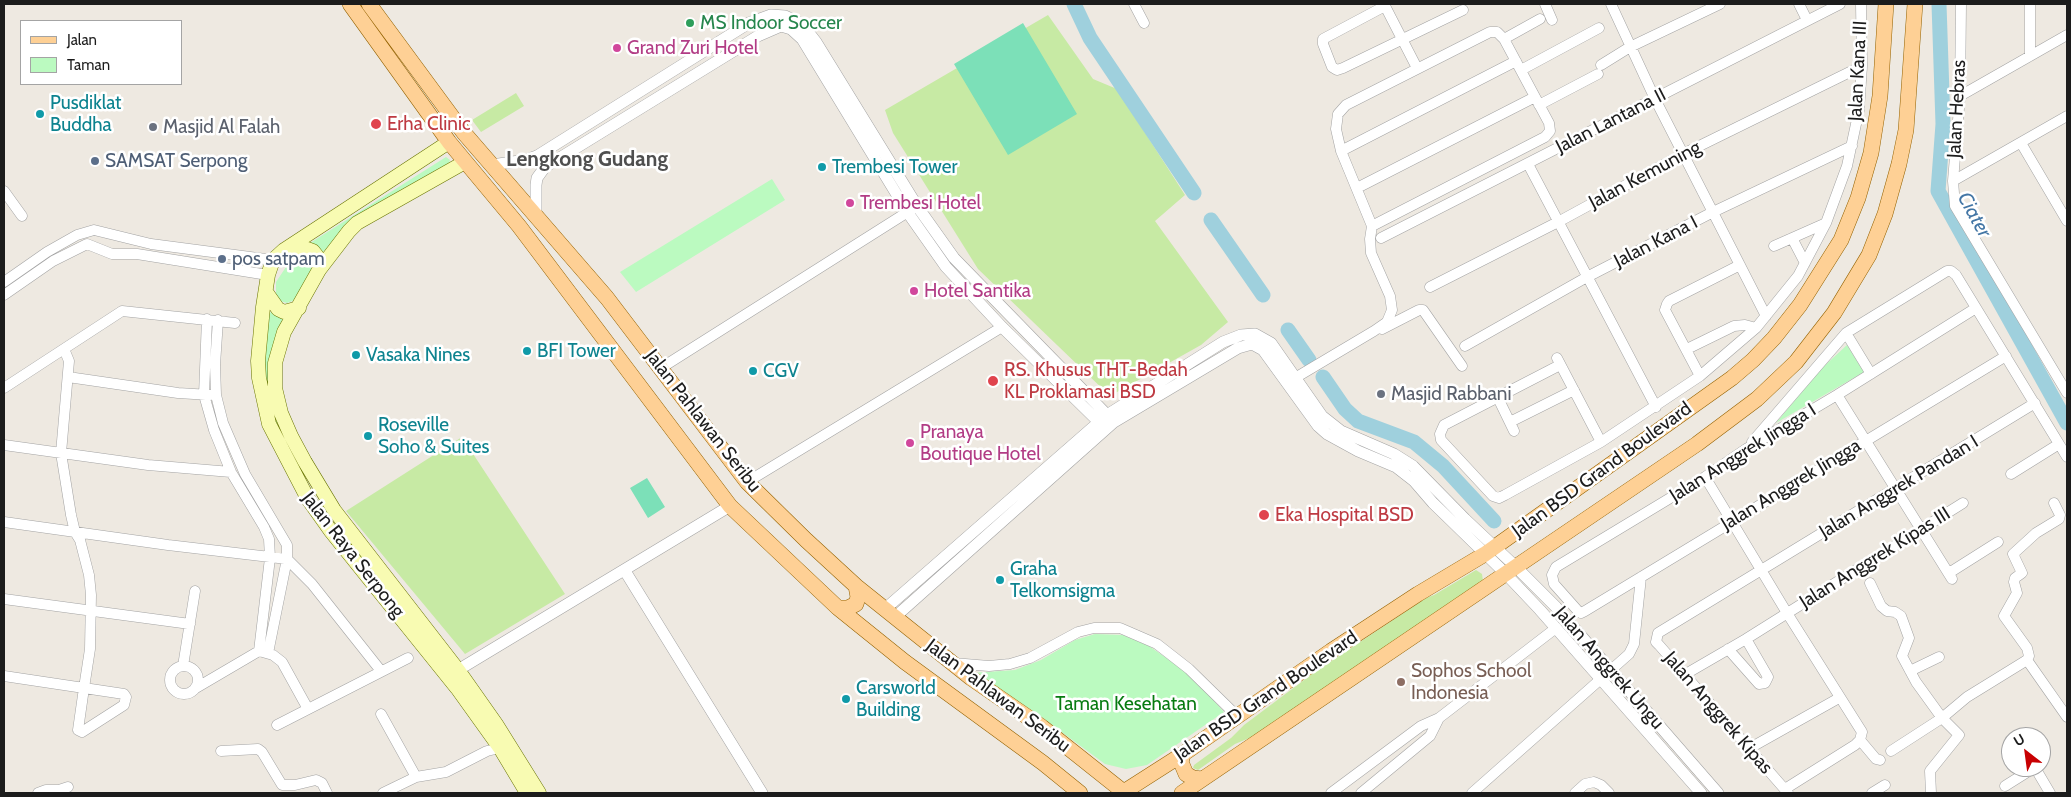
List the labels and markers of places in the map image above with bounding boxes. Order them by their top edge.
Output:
place label: MS Indoor Soccer [700,12,842,34]
marker: MS Indoor Soccer [684,17,696,29]
place label: Grand Zuri Hotel [627,37,758,59]
marker: Grand Zuri Hotel [611,42,623,54]
place label: Pusdiklat Buddha [50,92,121,136]
marker: Pusdiklat Buddha [34,108,46,120]
place label: Erha Clinic [387,113,471,135]
place label: Masjid Al Falah [163,116,280,138]
marker: Erha Clinic [369,117,383,131]
marker: Masjid Al Falah [147,121,159,133]
place label: SAMSAT Serpong [105,150,247,172]
marker: SAMSAT Serpong [89,155,101,167]
place label: Trembesi Tower [832,156,957,178]
marker: Trembesi Tower [816,161,828,173]
place label: Trembesi Hotel [860,192,981,214]
marker: Trembesi Hotel [844,197,856,209]
place label: pos satpam [232,248,325,270]
marker: pos satpam [216,253,228,265]
place label: Hotel Santika [924,280,1031,302]
marker: Hotel Santika [908,285,920,297]
place label: BFI Tower [537,340,616,362]
place label: Vasaka Nines [366,344,470,366]
marker: BFI Tower [521,345,533,357]
marker: Vasaka Nines [350,349,362,361]
place label: RS. Khusus THT-Bedah KL Proklamasi BSD [1004,359,1188,403]
place label: CGV [763,360,799,382]
marker: CGV [747,365,759,377]
marker: RS. Khusus THT-Bedah KL Proklamasi BSD [986,374,1000,388]
place label: Masjid Rabbani [1391,383,1512,405]
marker: Masjid Rabbani [1375,388,1387,400]
place label: Roseville Soho & Suites [378,414,489,458]
place label: Pranaya Boutique Hotel [920,421,1041,465]
marker: Roseville Soho & Suites [362,430,374,442]
marker: Pranaya Boutique Hotel [904,437,916,449]
place label: Eka Hospital BSD [1275,504,1414,526]
marker: Eka Hospital BSD [1257,508,1271,522]
place label: Graha Telkomsigma [1010,558,1115,602]
marker: Graha Telkomsigma [994,574,1006,586]
place label: Sophos School Indonesia [1411,660,1531,704]
marker: Sophos School Indonesia [1395,676,1407,688]
place label: Carsworld Building [856,677,936,721]
marker: Carsworld Building [840,693,852,705]

